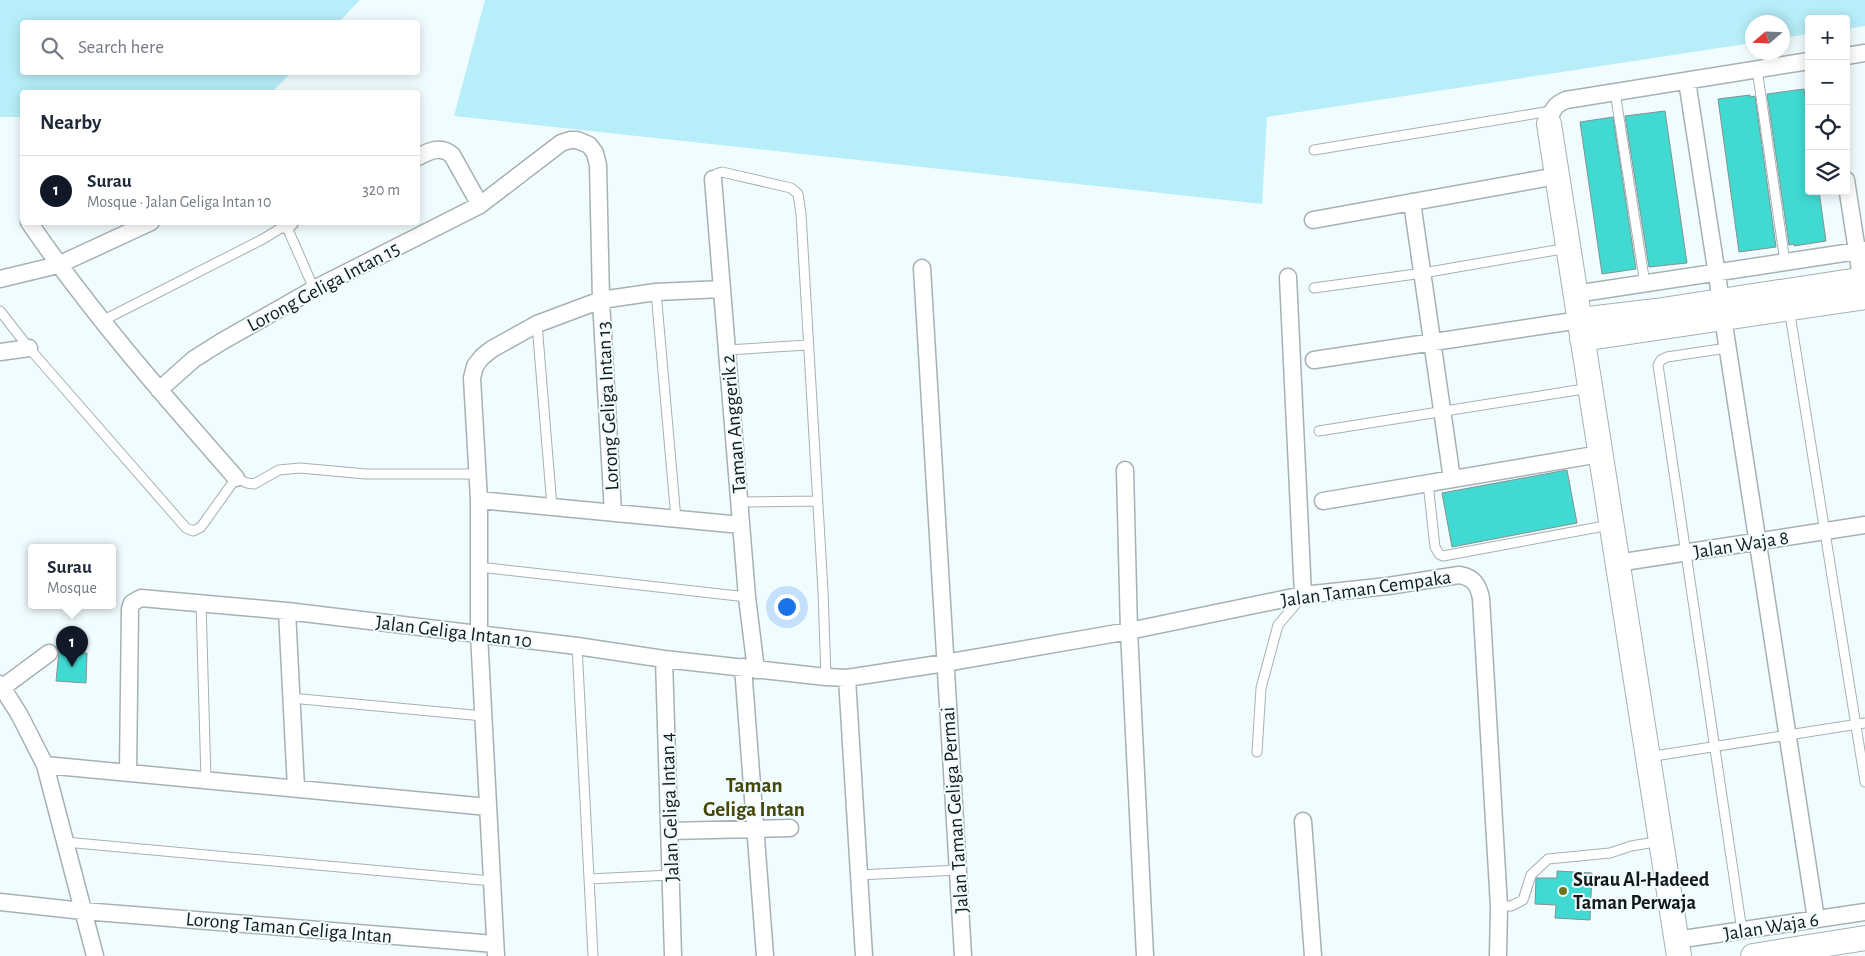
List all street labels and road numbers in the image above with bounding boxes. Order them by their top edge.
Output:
street label: Lorong Geliga Intan 15 [244,238,403,335]
street label: Lorong Geliga Intan 13 [594,321,622,491]
street label: Taman Anggerik 2 [718,354,750,494]
street label: Jalan Waja 8 [1692,528,1790,562]
street label: Jalan Taman Cempaka [1280,567,1452,611]
street label: Jalan Geliga Intan 10 [375,612,533,651]
street label: Jalan Taman Geliga Permai [938,706,972,914]
street label: Jalan Geliga Intan 4 [657,732,683,882]
street label: Lorong Taman Geliga Intan [185,909,393,947]
street label: Jalan Waja 6 [1722,910,1820,944]

